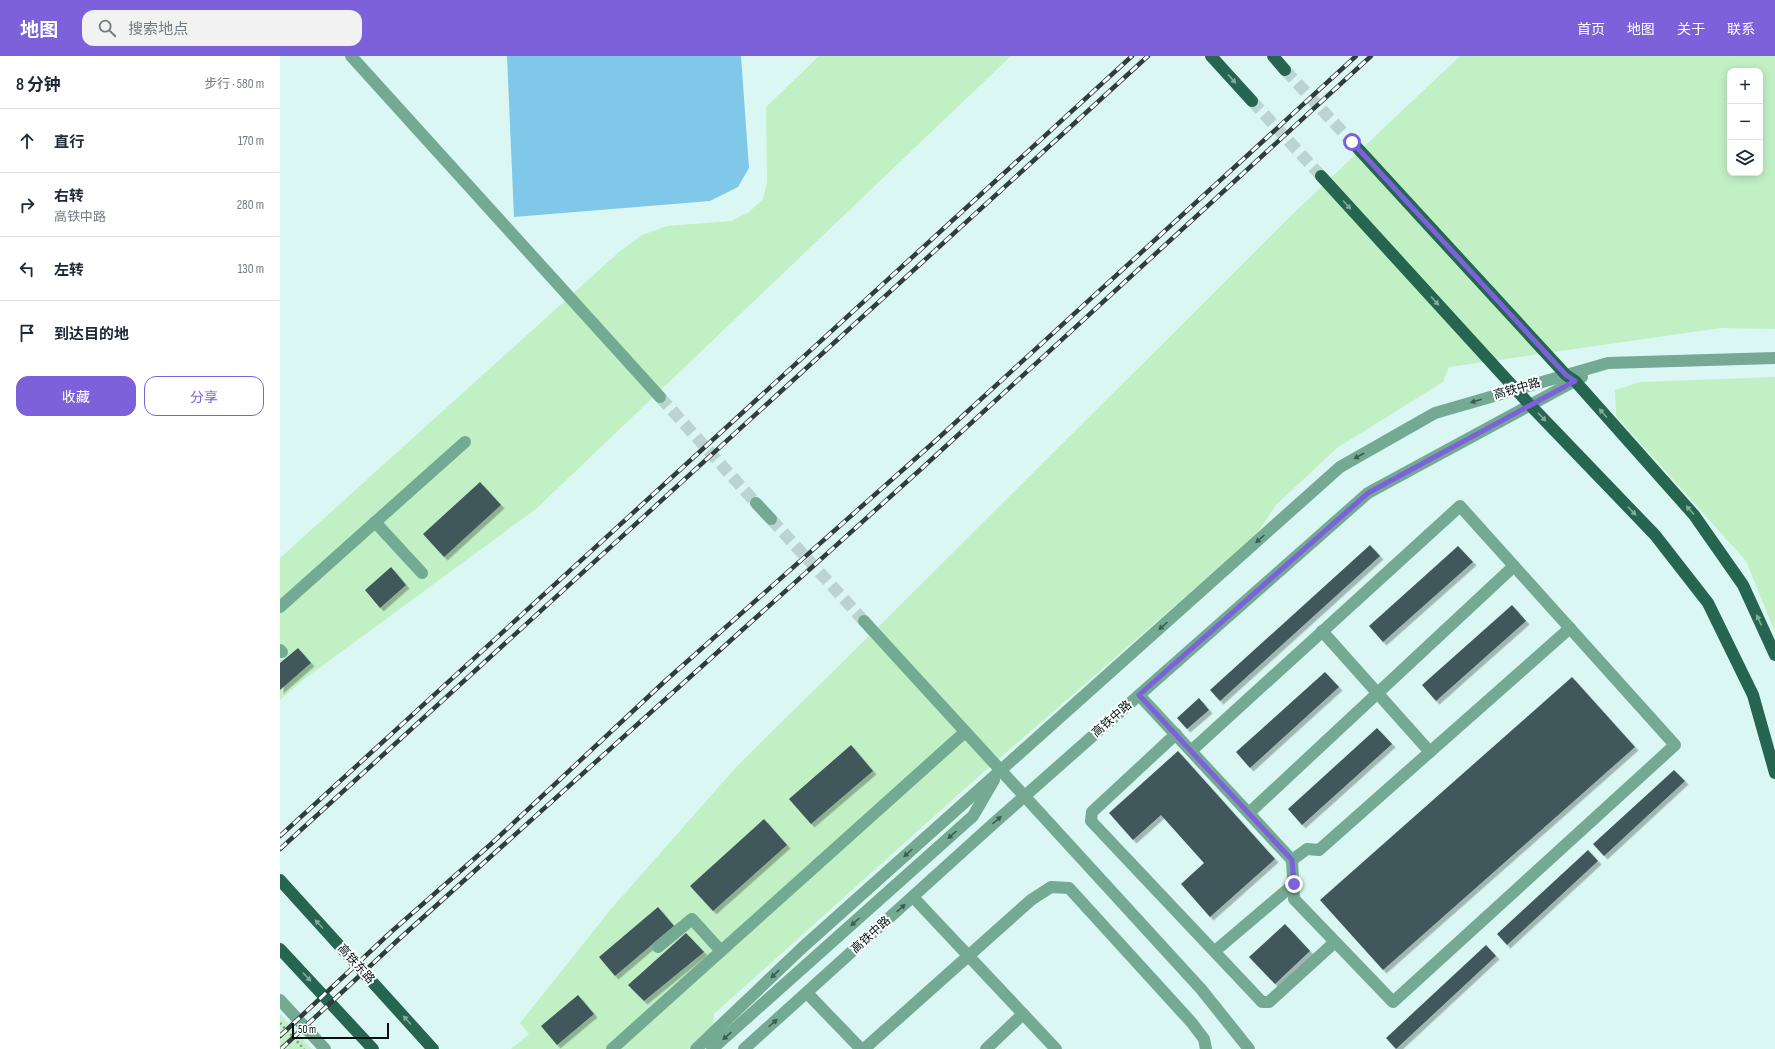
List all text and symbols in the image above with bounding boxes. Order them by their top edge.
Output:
search box [82,10,362,46]
icon: search [96,17,118,39]
text: 地图 [20,19,58,42]
text: 搜索地点 [128,20,188,39]
text: 首页 [1577,21,1605,38]
text: 地图 [1627,21,1655,38]
text: 关于 [1677,21,1705,38]
text: 联系 [1727,21,1755,38]
map controls [1727,68,1763,176]
button: + [1727,68,1763,104]
one-way arrow [1227,73,1236,84]
text: 8 分钟 [16,75,61,95]
text: 步行 · 580 m [204,76,264,92]
button: − [1727,104,1763,140]
icon: ahead [16,130,38,152]
text: 直行 [54,133,84,152]
text: 170 m [238,133,264,149]
route start [1343,133,1361,151]
button: layers [1727,140,1763,176]
text: 右转 [54,187,84,206]
icon: right [16,194,38,216]
text: 280 m [237,197,264,213]
one-way arrow [1343,200,1352,210]
text: 高铁中路 [54,209,106,225]
icon: left [16,258,38,280]
text: 左转 [54,261,84,280]
text: 130 m [238,261,264,277]
one-way arrow [1430,296,1440,306]
icon: arrive [16,322,38,344]
text: 到达目的地 [54,325,129,344]
street label: 高铁中路 [1492,375,1542,403]
button: 收藏 [16,376,136,416]
button: 分享 [144,376,264,416]
one-way arrow [1470,398,1482,404]
one-way arrow [1599,408,1608,419]
one-way arrow [1537,412,1547,422]
one-way arrow [1353,453,1365,460]
one-way arrow [1627,506,1637,516]
one-way arrow [1686,506,1695,515]
one-way arrow [1255,534,1264,543]
one-way arrow [1756,614,1762,626]
one-way arrow [1157,621,1168,630]
street label: 高铁中路 [1089,698,1135,740]
one-way arrow [992,816,1002,825]
one-way arrow [947,830,957,840]
one-way arrow [903,848,914,857]
route end [1285,875,1303,893]
one-way arrow [896,903,906,913]
street label: 高铁中路 [848,913,894,957]
one-way arrow [850,917,860,926]
one-way arrow [315,918,324,929]
street label: 高铁东路 [334,941,378,987]
one-way arrow [770,969,780,979]
one-way arrow [302,972,311,983]
one-way arrow [402,1015,411,1025]
one-way arrow [768,1018,778,1028]
scale bar [292,1021,389,1040]
text: 50 m [298,1023,316,1036]
one-way arrow [722,1031,732,1041]

